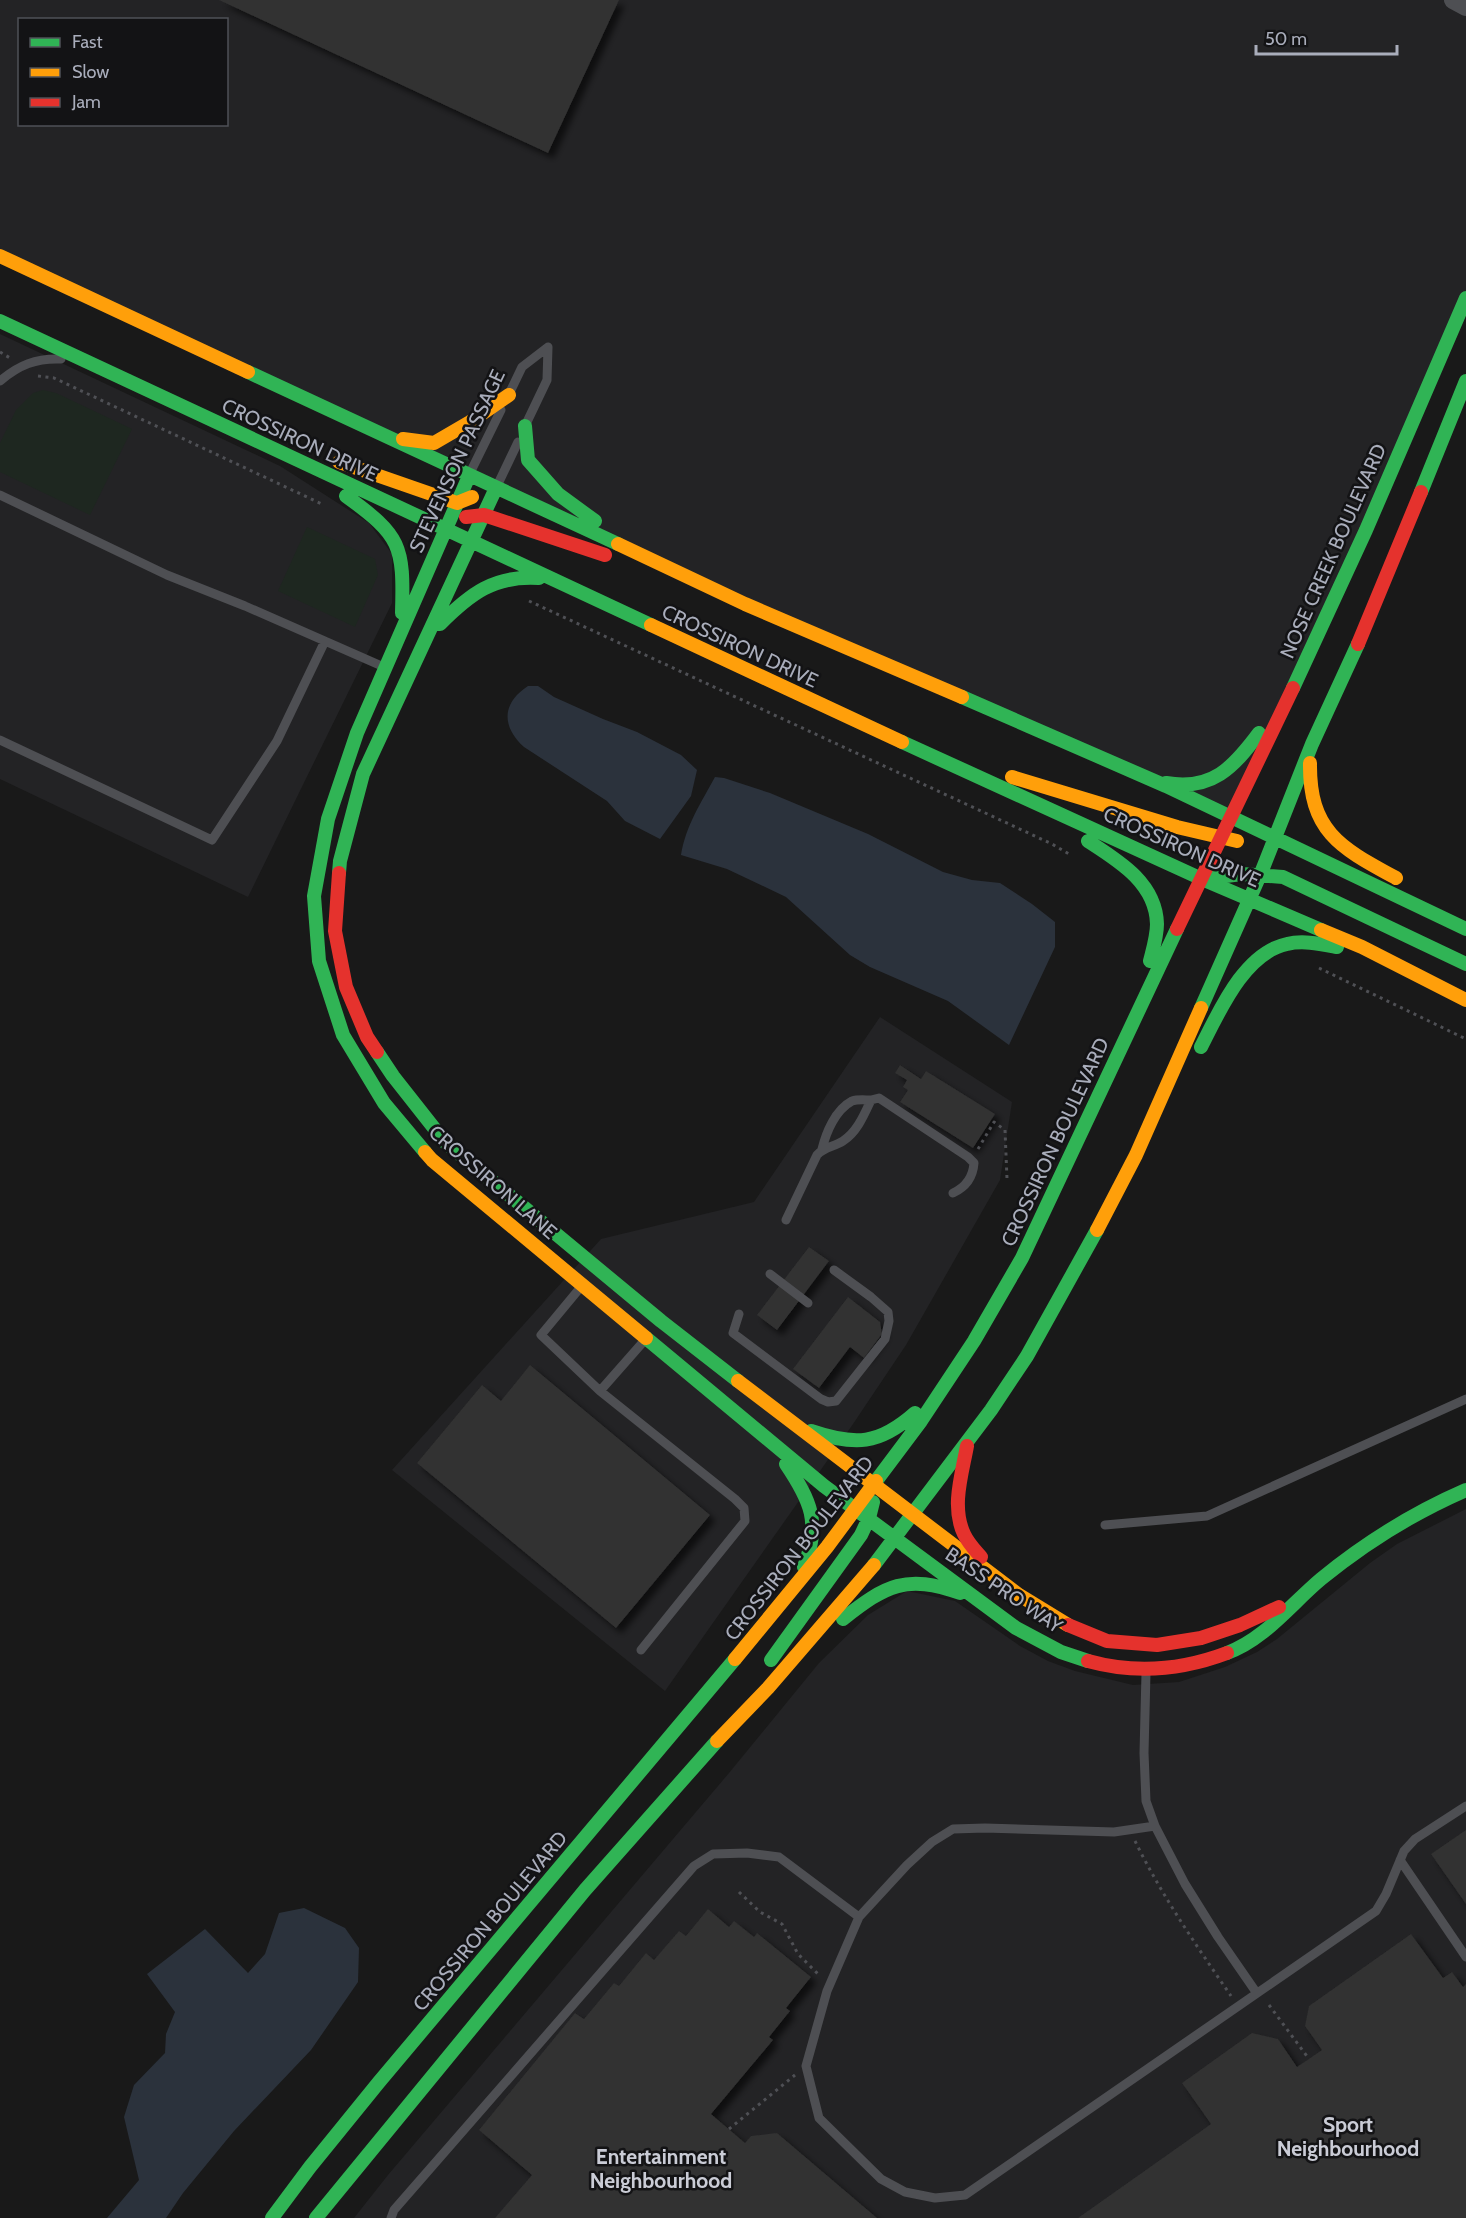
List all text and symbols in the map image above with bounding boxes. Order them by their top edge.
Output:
legend [18,18,228,126]
scale bar [1256,18,1397,56]
text: 50 m [1265,28,1307,50]
text: Fast [72,31,103,53]
text: Slow [72,61,109,83]
text: Jam [71,91,101,113]
street label: STEVENSON PASSAGE [404,366,510,556]
street label: CROSSIRON DRIVE [218,393,382,487]
street label: NOSE CREEK BOULEVARD [1275,440,1391,662]
street label: CROSSIRON DRIVE [658,599,822,693]
street label: CROSSIRON DRIVE [1100,802,1264,892]
street label: CROSSIRON BOULEVARD [996,1034,1114,1250]
street label: CROSSIRON LANE [424,1120,562,1244]
street label: CROSSIRON BOULEVARD [720,1451,878,1645]
street label: BASS PRO WAY [941,1542,1068,1638]
street label: CROSSIRON BOULEVARD [408,1826,572,2016]
district label: Sport Neighbourhood [1277,2112,1419,2161]
district label: Entertainment Neighbourhood [590,2144,732,2193]

